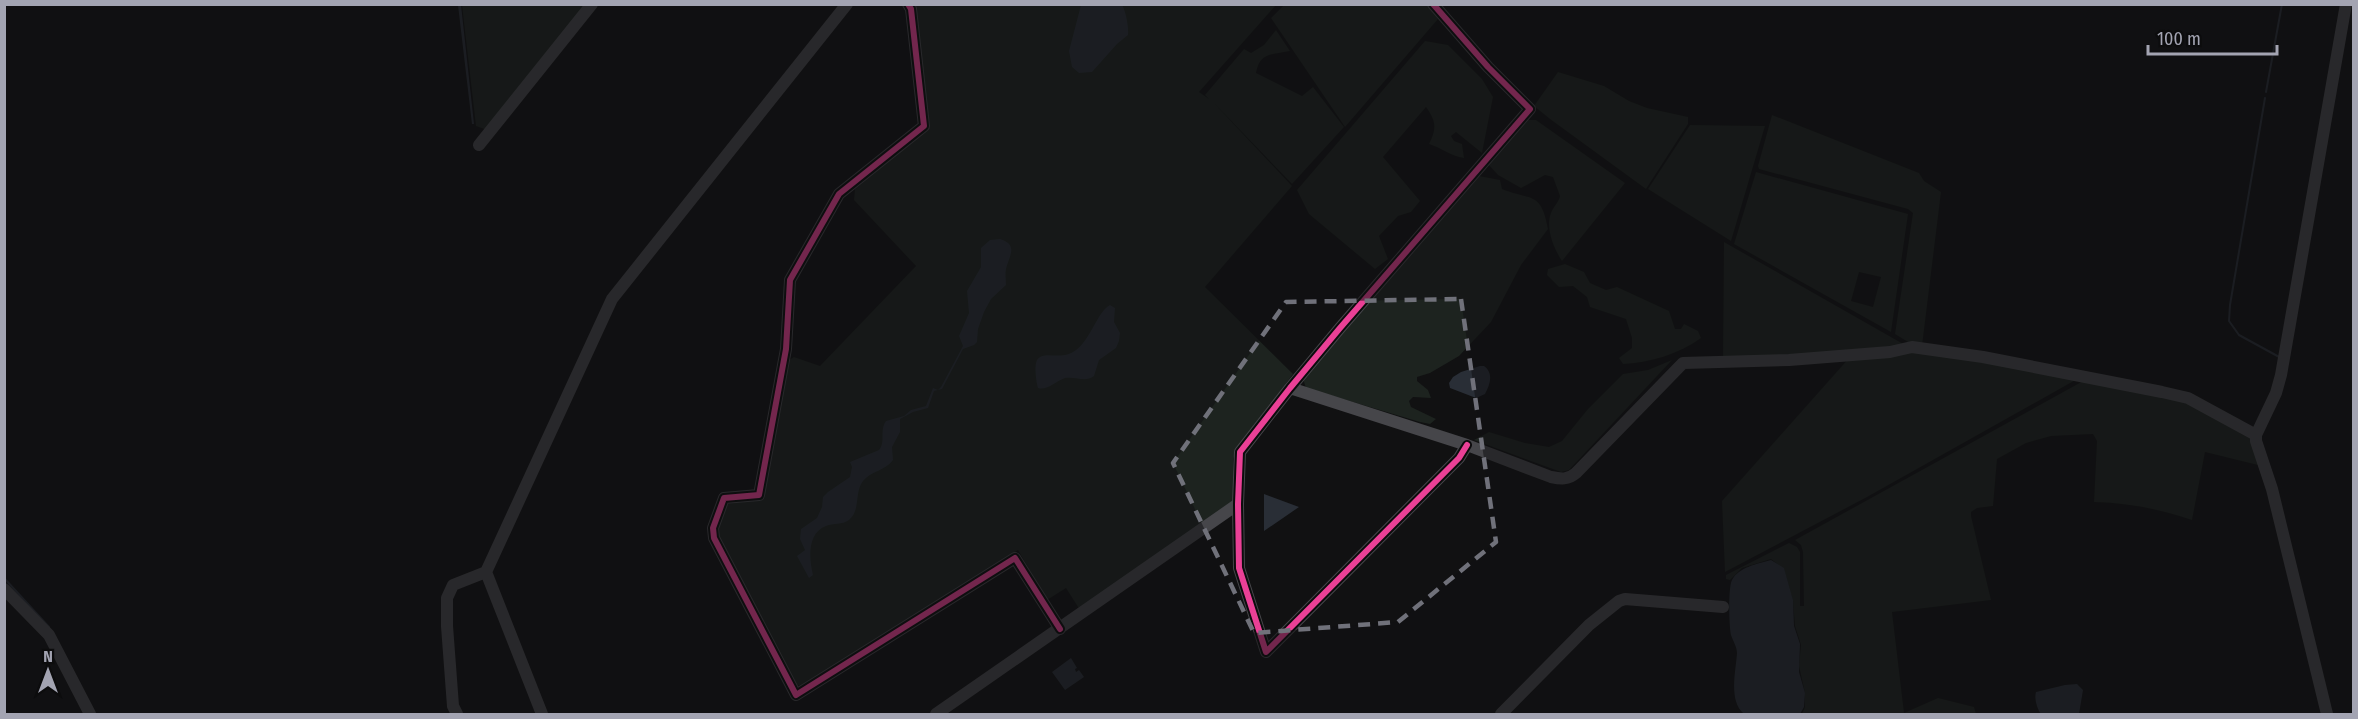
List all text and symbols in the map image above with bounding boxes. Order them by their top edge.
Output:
scale bar [2148,18,2277,56]
text: 100 m [2157,28,2201,50]
north arrow [18,641,78,701]
text: N [43,647,53,666]

